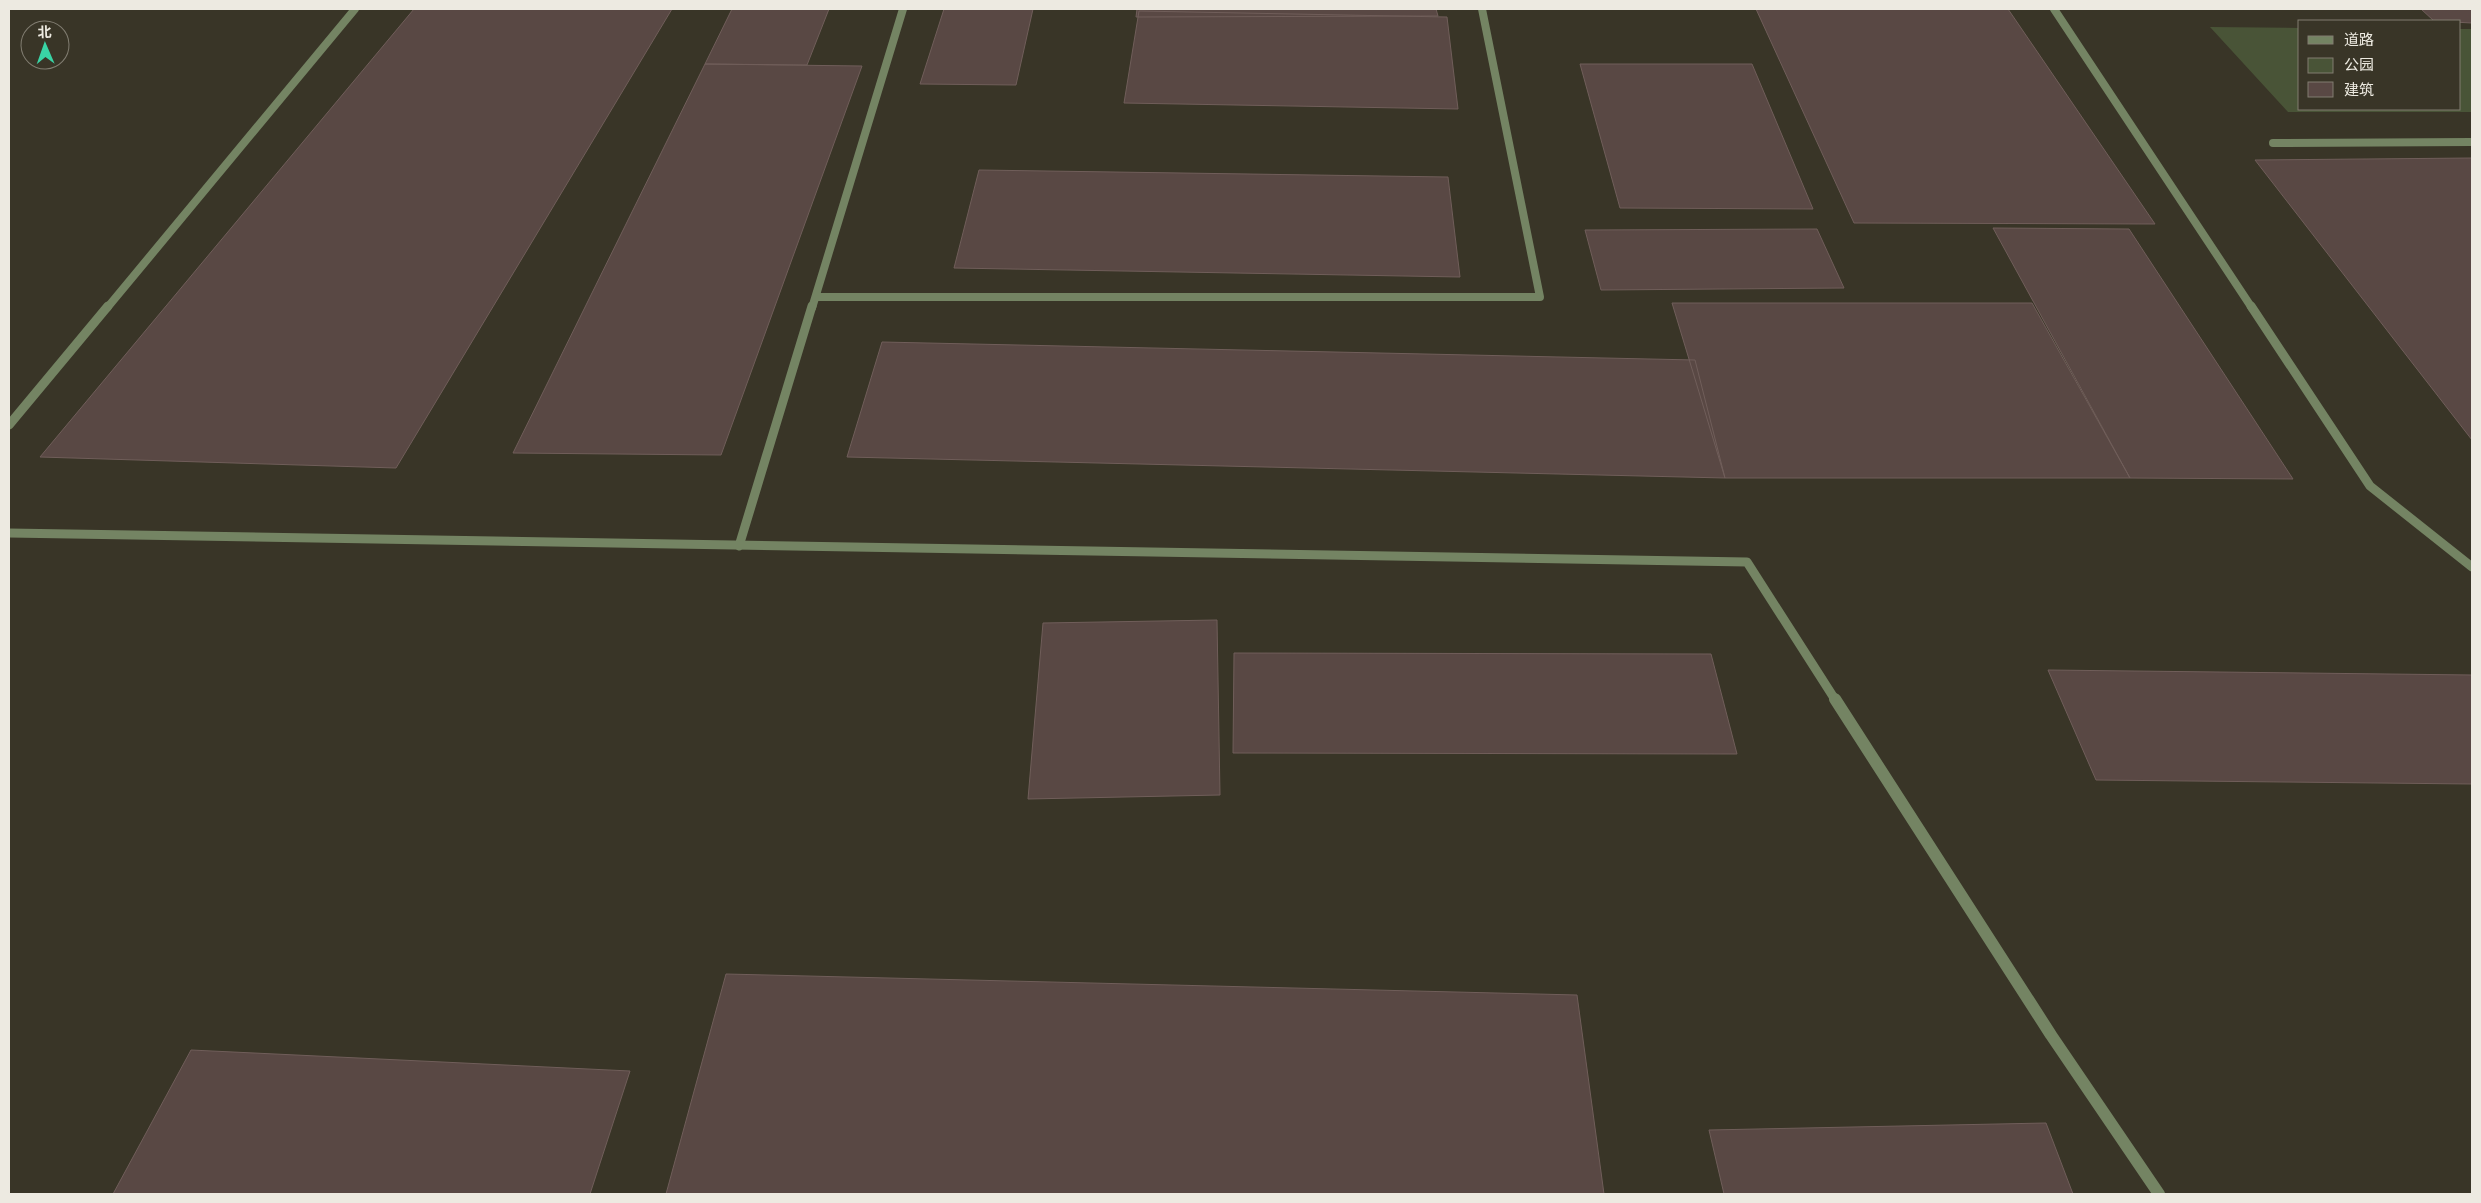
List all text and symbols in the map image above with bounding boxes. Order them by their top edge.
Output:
north arrow [20,20,70,70]
legend [2298,20,2461,110]
text: 北 [37,24,52,40]
text: 道路 [2344,31,2374,49]
text: 公园 [2344,56,2374,74]
text: 建筑 [2344,81,2374,99]

